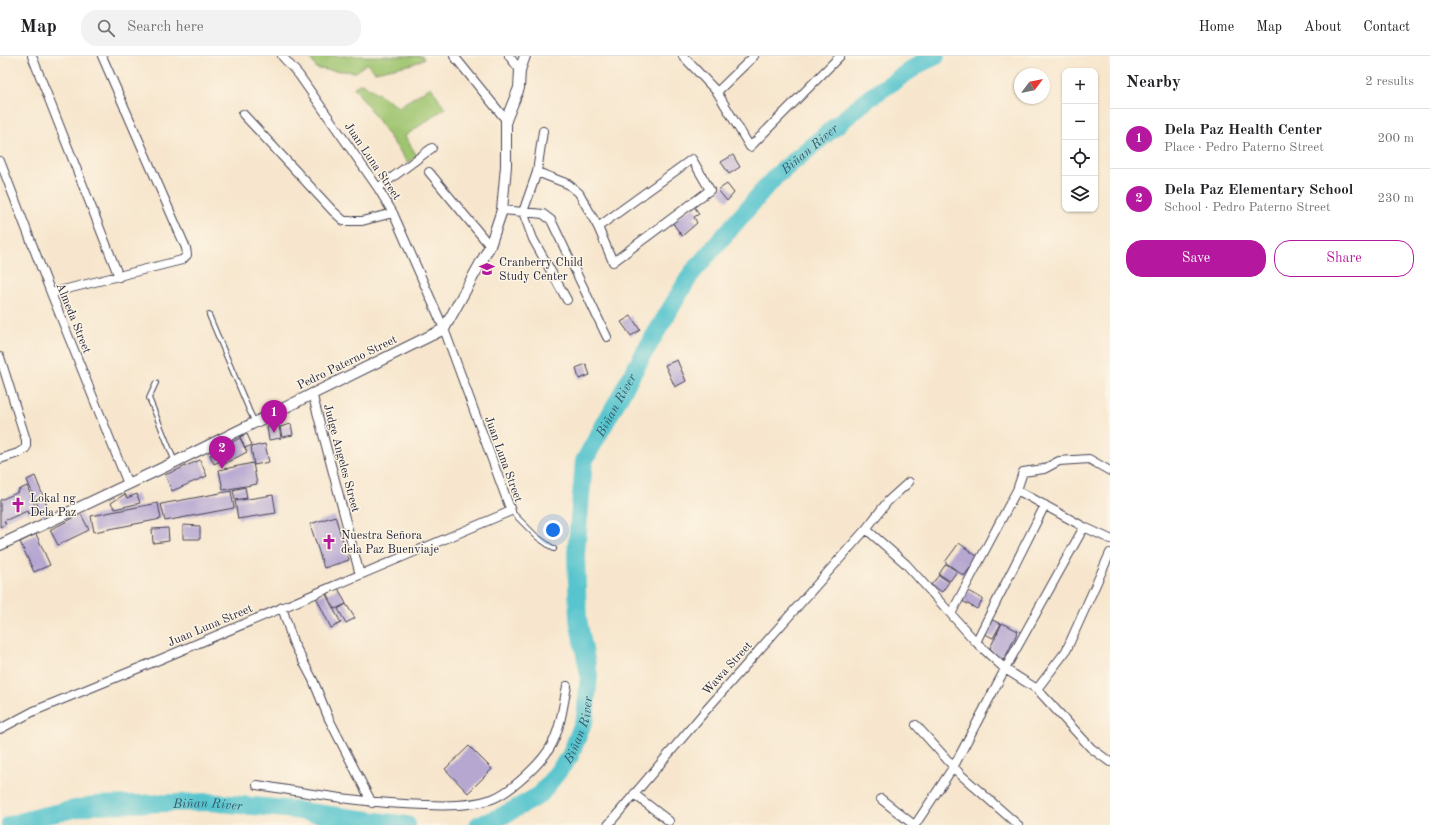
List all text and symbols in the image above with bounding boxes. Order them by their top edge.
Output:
search box [81,10,361,46]
icon: search [95,17,117,39]
text: Map [20,18,57,37]
text: Search here [127,20,204,35]
text: Home [1199,20,1234,34]
text: Map [1256,20,1282,34]
text: About [1304,20,1341,34]
text: Contact [1363,20,1410,34]
north arrow [1014,68,1050,104]
map controls [1062,68,1098,212]
button: + [1062,68,1098,104]
text: Nearby [1126,74,1181,91]
text: 2 results [1365,75,1414,88]
button: − [1062,104,1098,140]
street label: Juan Luna Street [342,121,403,203]
water label: Biñan River [778,122,841,178]
text: Dela Paz Health Center [1164,123,1322,138]
text: 1 [1135,132,1143,145]
text: 200 m [1377,132,1414,145]
button: locate [1062,140,1098,176]
text: Place · Pedro Paterno Street [1164,141,1324,154]
button: layers [1062,176,1098,212]
text: Dela Paz Elementary School [1164,183,1353,198]
text: 2 [1135,192,1143,205]
text: 230 m [1377,192,1414,205]
text: School · Pedro Paterno Street [1164,201,1331,214]
button: Save [1126,240,1266,277]
button: Share [1274,240,1414,277]
place label: Cranberry Child Study Center [499,257,583,283]
school or university icon: Cranberry Child Study Center [478,260,496,278]
street label: Almeda Street [53,281,93,355]
street label: Pedro Paterno Street [296,334,399,392]
water label: Biñan River [593,372,639,440]
pin: 1 [261,400,287,433]
street label: Judge Angeles Street [321,403,361,514]
street label: Juan Luna Street [482,415,524,504]
pin: 2 [209,436,235,469]
place label: Lokal ng Dela Paz [30,493,76,519]
church icon: Lokal ng Dela Paz [9,496,27,514]
your location [543,520,563,540]
place label: Nuestra Señora dela Paz Buenviaje [341,530,440,556]
church icon: Nuestra Señora dela Paz Buenviaje [320,533,338,551]
street label: Juan Luna Street [166,603,254,649]
street label: Wawa Street [701,640,755,698]
water label: Biñan River [561,696,595,767]
water label: Biñan River [172,797,243,813]

